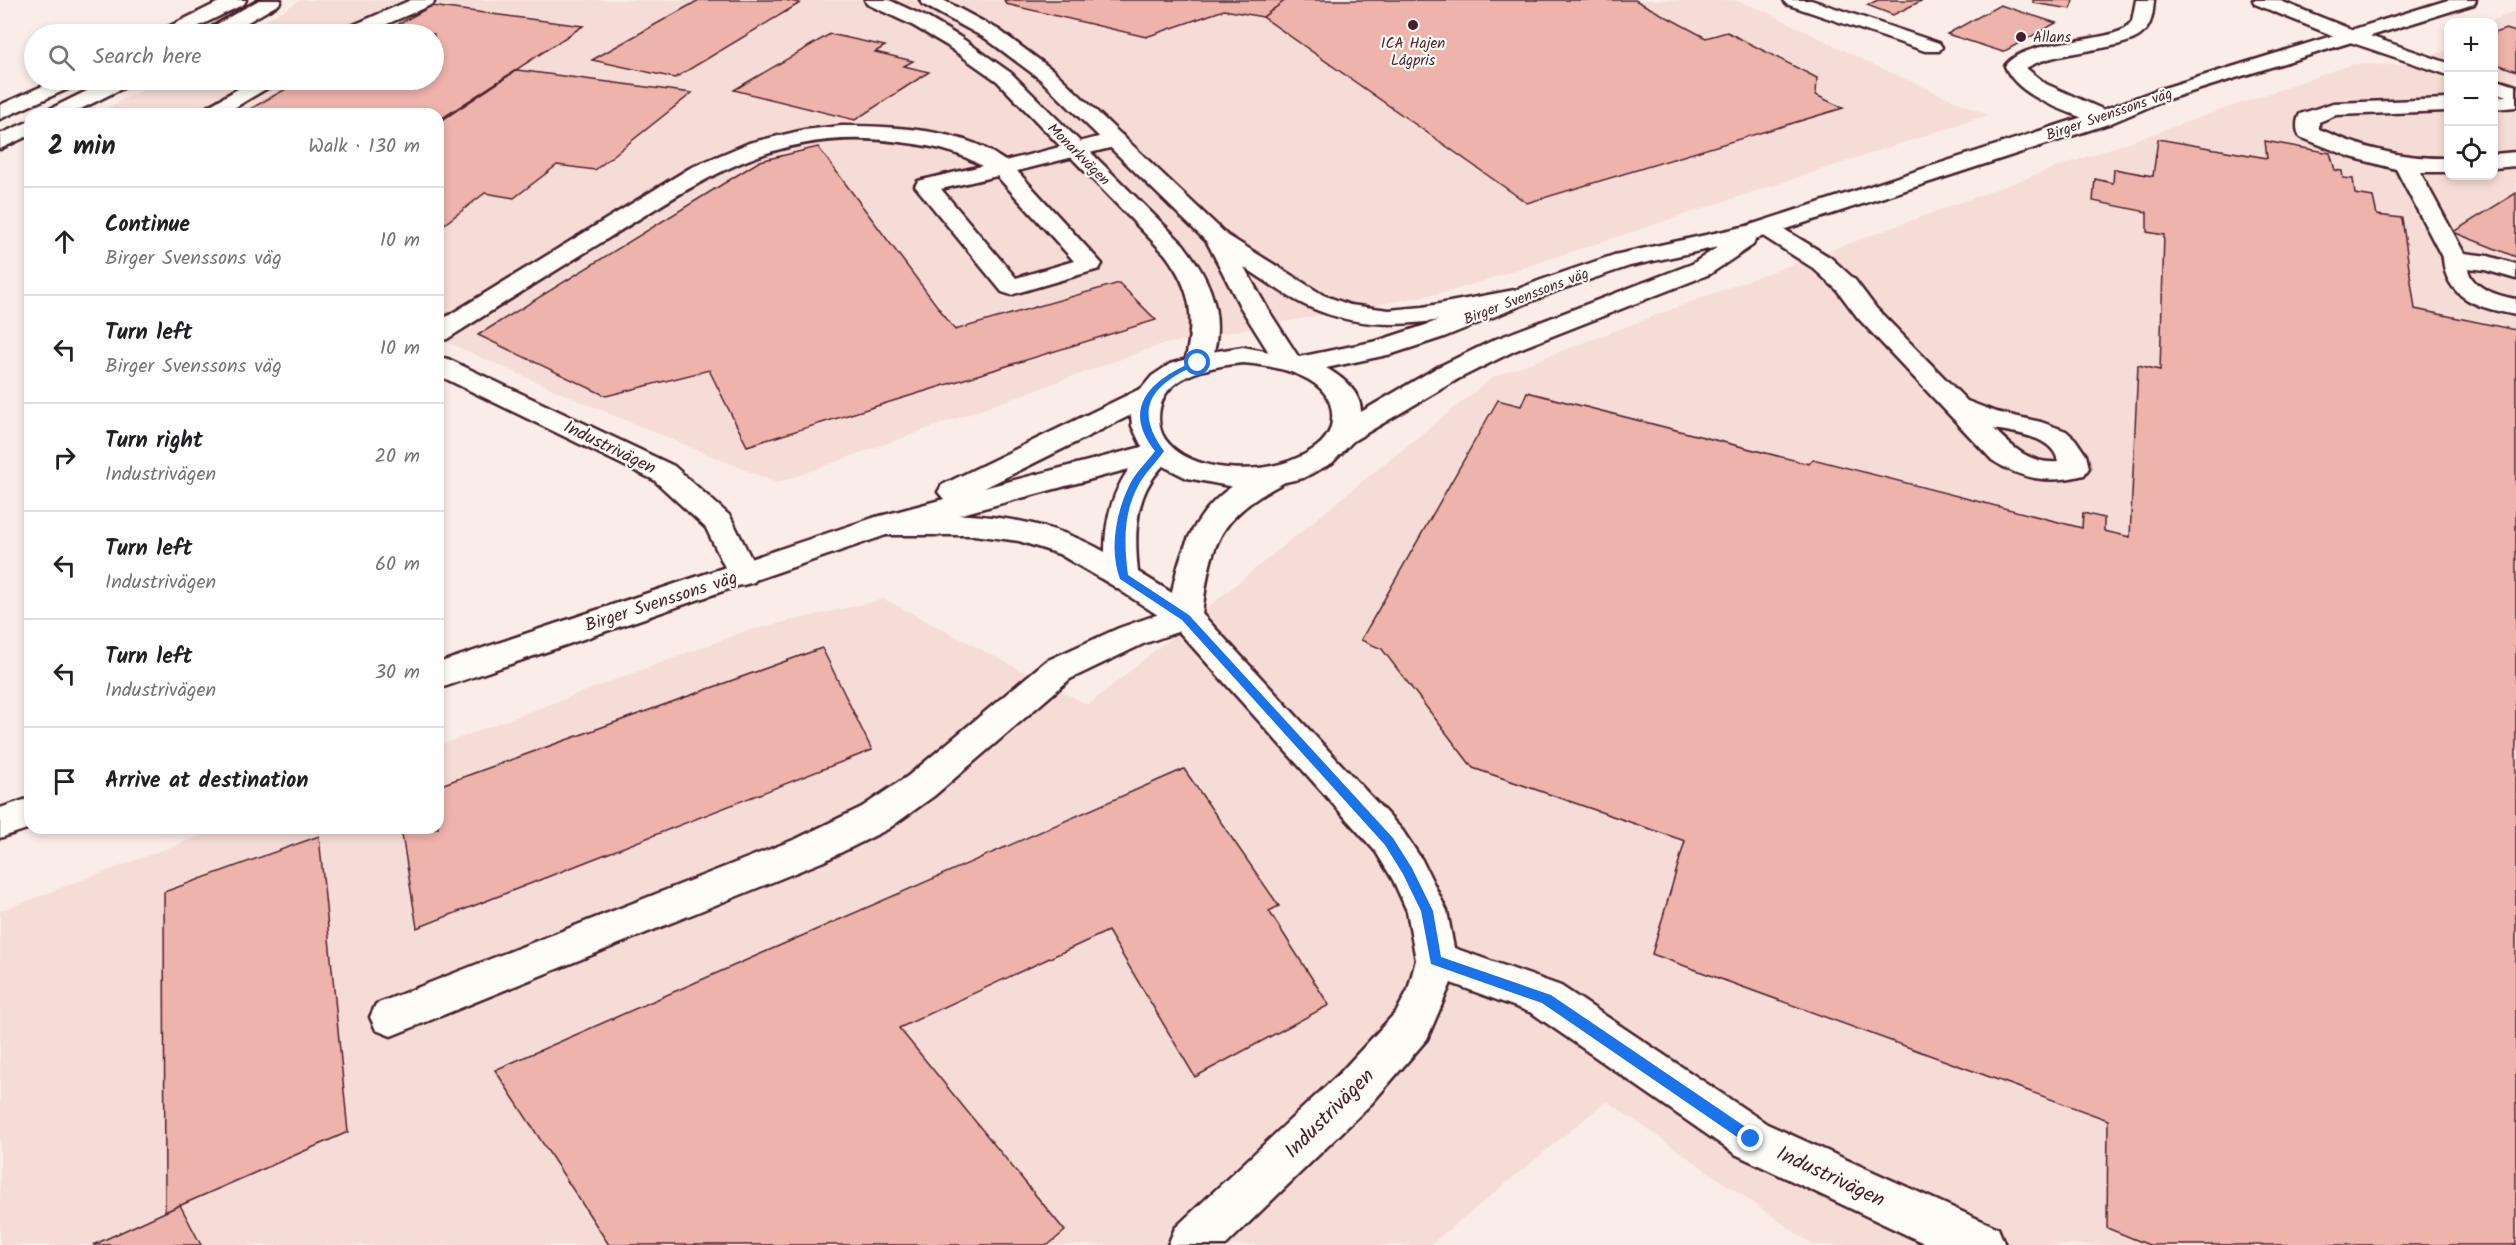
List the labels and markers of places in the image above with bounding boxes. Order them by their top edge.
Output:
marker: ICA Hajen Lågpris [1406,18,1420,32]
place label: Allans [2033,26,2072,50]
marker: Allans [2014,30,2028,44]
place label: ICA Hajen Lågpris [1381,32,1445,73]

